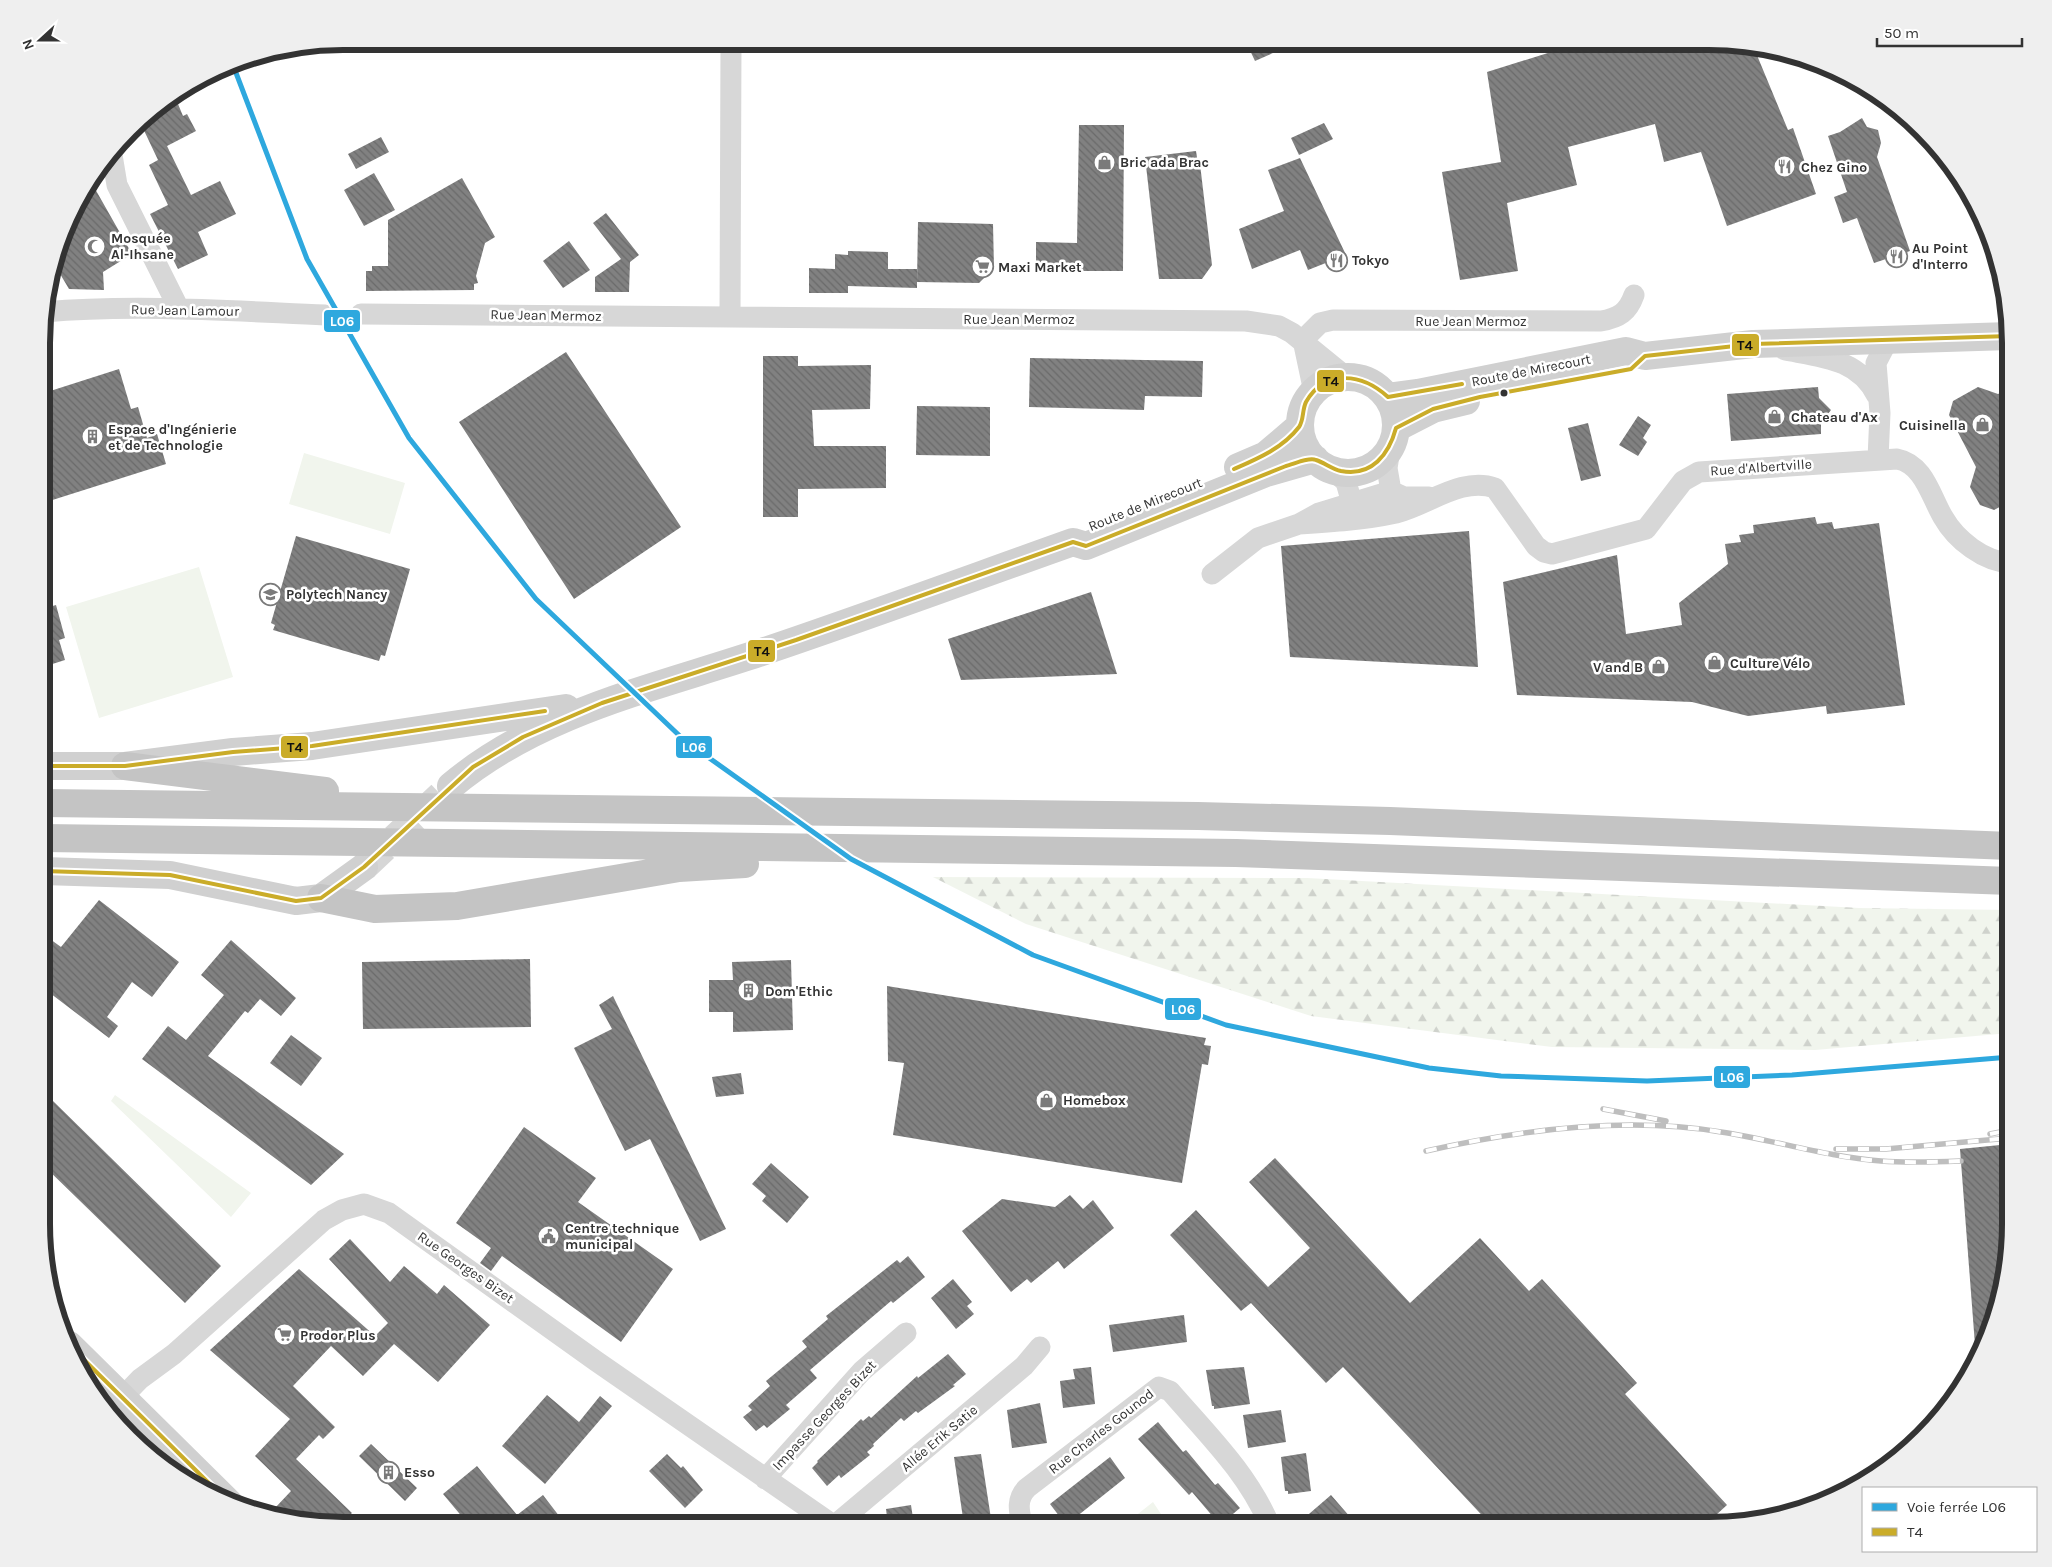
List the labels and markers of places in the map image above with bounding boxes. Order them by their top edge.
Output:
shop icon: Bric ada Brac [1092,150,1116,174]
place label: Bric ada Brac [1120,154,1209,171]
restaurant icon: Chez Gino [1773,155,1797,179]
place label: Chez Gino [1801,159,1867,176]
place label: Mosquée Al-Ihsane [111,230,174,263]
mosque icon: Mosquée Al-Ihsane [83,234,107,258]
place label: Au Point d'Interro [1912,240,1968,273]
restaurant icon: Au Point d'Interro [1884,244,1908,268]
restaurant icon: Tokyo [1324,248,1348,272]
place label: Tokyo [1352,252,1389,269]
supermarket icon: Maxi Market [970,255,994,279]
place label: Maxi Market [998,259,1082,276]
unlabelled marker [1499,388,1509,398]
shop icon: Chateau d'Ax [1763,405,1787,429]
place label: Chateau d'Ax [1791,409,1878,426]
shop icon: Cuisinella [1970,413,1994,437]
place label: Cuisinella [1899,417,1966,434]
place label: Espace d'Ingénierie et de Technologie [108,421,237,454]
building icon: Espace d'Ingénierie et de Technologie [80,425,104,449]
school or university icon: Polytech Nancy [258,582,282,606]
place label: Polytech Nancy [286,586,387,603]
shop icon: Culture Vélo [1702,651,1726,675]
shop icon: V and B [1647,655,1671,679]
place label: Culture Vélo [1730,655,1810,672]
place label: V and B [1593,659,1643,676]
building icon: Dom'Ethic [737,979,761,1003]
place label: Dom'Ethic [765,983,833,1000]
shop icon: Homebox [1035,1088,1059,1112]
place label: Homebox [1063,1092,1126,1109]
place label: Centre technique municipal [565,1220,679,1253]
public building icon: Centre technique municipal [537,1224,561,1248]
supermarket icon: Prodor Plus [272,1323,296,1347]
place label: Prodor Plus [300,1327,376,1344]
building icon: Esso [376,1460,400,1484]
place label: Esso [404,1464,435,1481]

